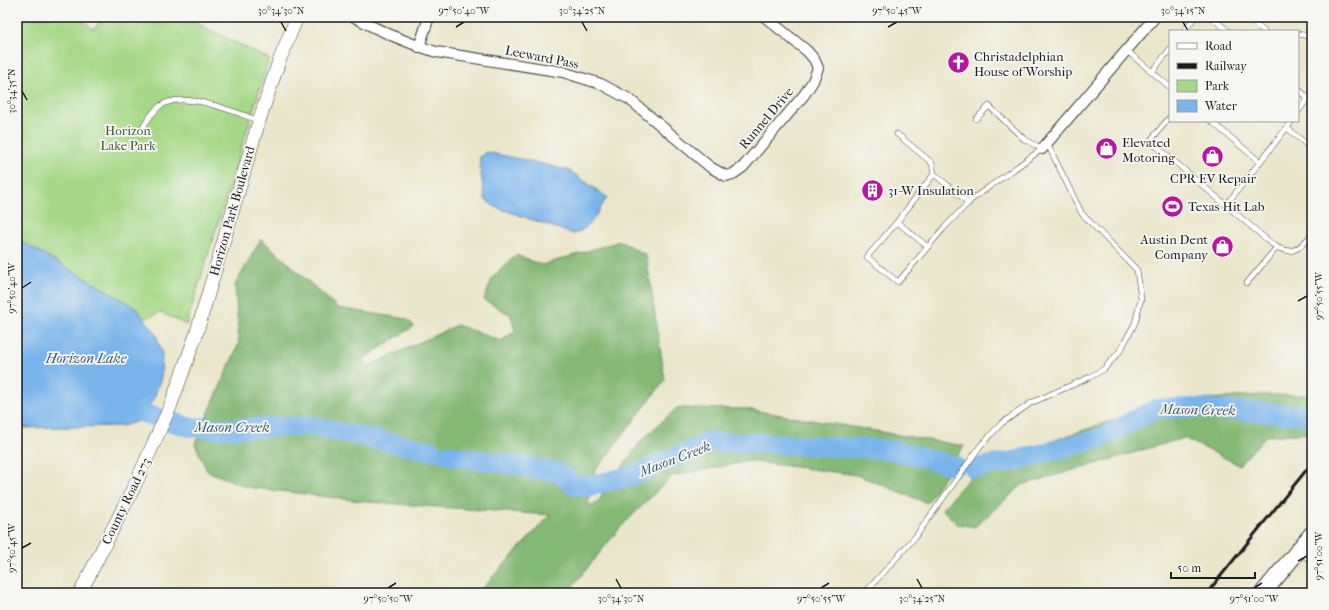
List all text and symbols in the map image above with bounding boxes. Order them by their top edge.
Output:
text: 30°34'30"N [258,5,305,17]
text: 97°50'40"W [439,5,491,17]
text: 30°34'25"N [559,5,606,17]
text: 97°50'45"W [872,5,923,17]
text: 30°34'15"N [1161,5,1206,17]
legend [1169,30,1299,122]
text: Road [1205,39,1232,53]
street label: Leeward Pass [504,43,580,72]
place label: Christadelphian House of Worship [974,49,1072,79]
church icon: Christadelphian House of Worship [946,50,972,76]
text: Railway [1205,59,1247,73]
text: 30°34'35"N [6,68,18,114]
text: Park [1205,79,1230,93]
street label: Runnel Drive [736,84,797,152]
text: Water [1204,99,1238,113]
park label: Horizon Lake Park [100,123,156,153]
place label: Elevated Motoring [1122,135,1176,165]
shop icon: Elevated Motoring [1094,136,1120,162]
shop icon: CPR EV Repair [1200,143,1226,169]
street label: Horizon Park Boulevard [206,144,258,278]
place label: CPR EV Repair [1170,171,1257,186]
building icon: 31-W Insulation [859,177,885,203]
place label: 31-W Insulation [888,183,974,198]
sports icon: Texas Hit Lab [1160,193,1186,219]
place label: Texas Hit Lab [1188,199,1265,214]
place label: Austin Dent Company [1139,232,1209,262]
shop icon: Austin Dent Company [1210,233,1236,259]
text: 97°50'40"W [6,261,18,313]
text: 97°50'55"W [1313,271,1325,320]
water label: Horizon Lake [45,350,127,367]
water label: Mason Creek [1159,401,1236,419]
water label: Mason Creek [193,419,270,436]
water label: Mason Creek [636,438,713,481]
street label: County Road 273 [99,455,153,547]
text: 97°50'45"W [6,522,18,573]
text: 97°51'00"W [1313,531,1325,580]
scale bar [1171,554,1255,580]
text: 50 m [1177,561,1201,575]
text: 97°50'50"W [363,593,414,605]
text: 30°34'30"N [598,593,645,605]
text: 97°50'55"W [797,593,846,605]
text: 30°34'25"N [899,593,946,605]
text: 97°51'00"W [1230,593,1279,605]

